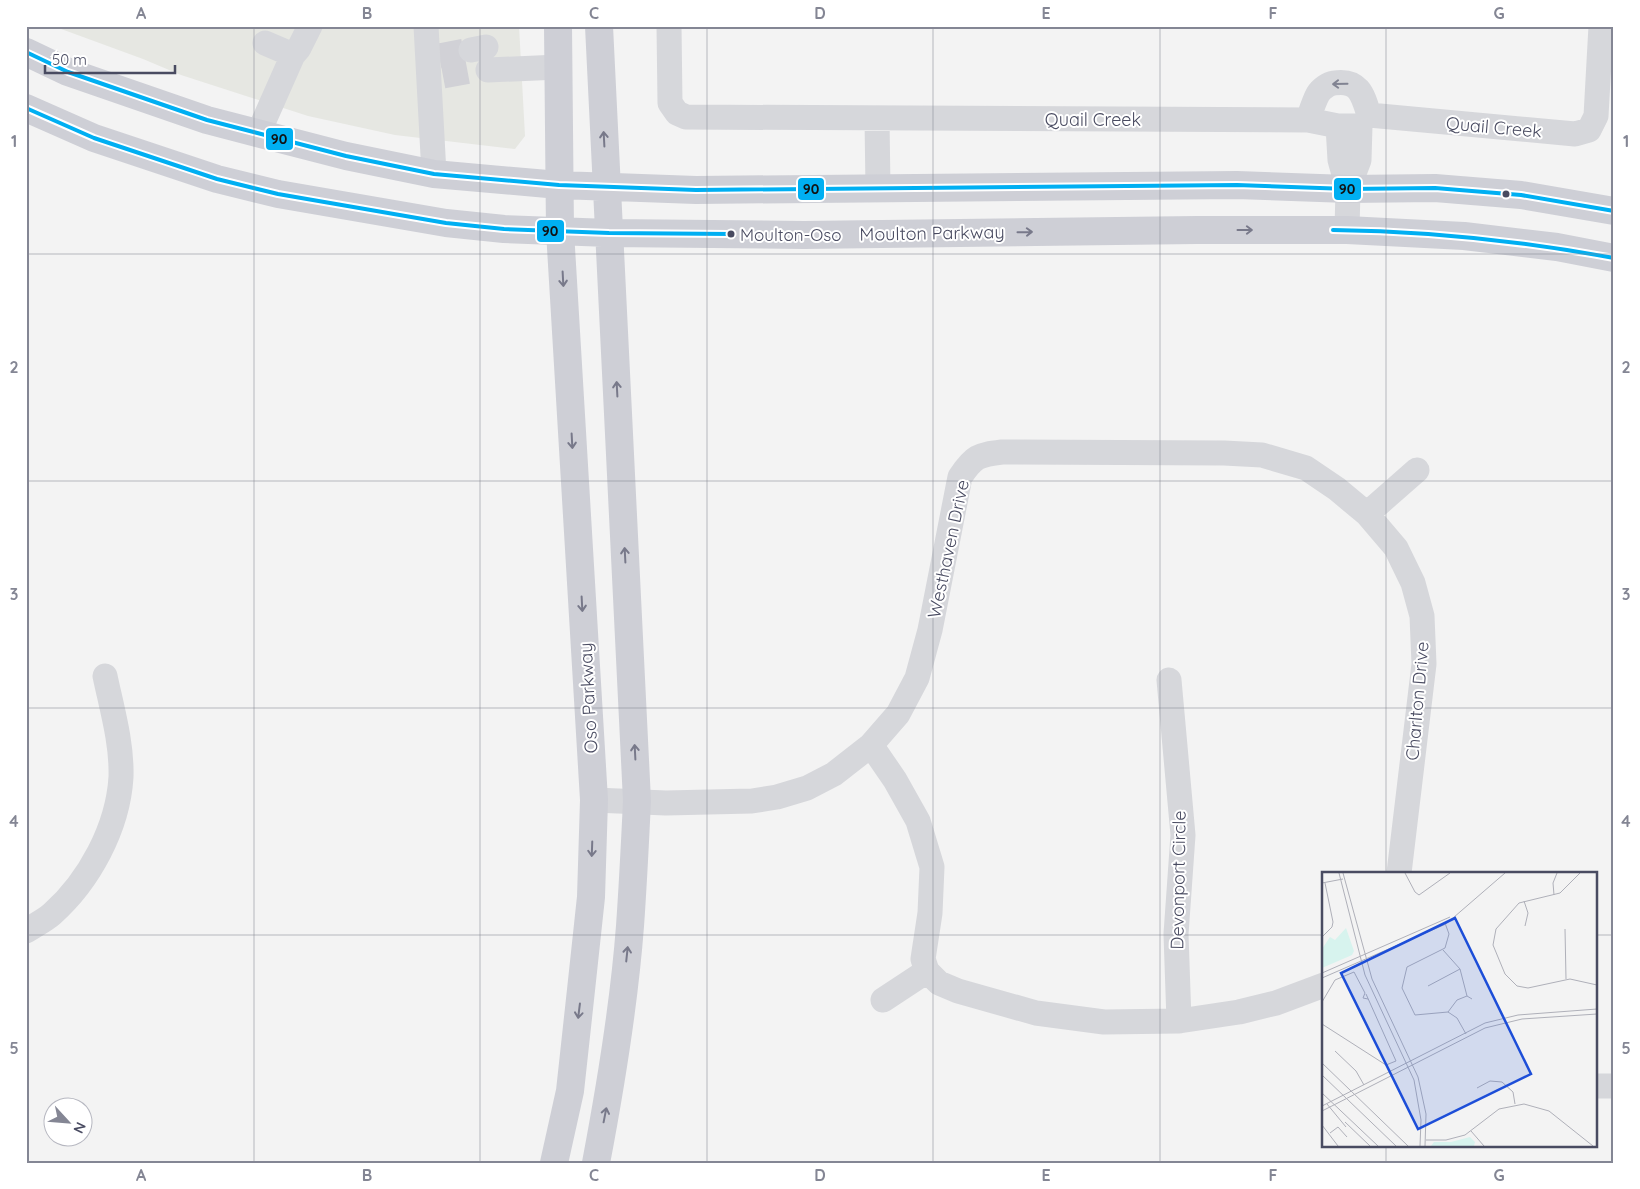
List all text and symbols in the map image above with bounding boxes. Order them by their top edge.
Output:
text: A [136,3,147,23]
text: B [362,3,372,23]
text: C [589,3,599,23]
text: D [814,3,826,23]
text: E [1041,3,1051,23]
text: F [1269,3,1278,23]
text: G [1493,3,1505,23]
scale bar [45,42,175,74]
text: 50 m [52,50,87,69]
one-way arrow [1333,79,1349,89]
street label: Quail Creek [1045,108,1141,131]
street label: Quail Creek [1445,111,1543,143]
line badge: 90 [265,127,294,151]
text: 90 [271,130,288,148]
text: 1 [11,131,17,151]
one-way arrow [600,131,609,147]
text: 1 [1623,131,1629,151]
line badge: 90 [797,177,825,201]
line badge: 90 [1333,177,1362,201]
text: 90 [803,180,820,198]
text: 90 [1339,180,1356,198]
unlabelled marker [1501,189,1511,199]
line badge: 90 [536,219,565,243]
street label: Moulton Parkway [859,220,1005,246]
text: 90 [542,222,559,240]
place label: Moulton-Oso [740,224,842,245]
one-way arrow [1237,225,1253,235]
one-way arrow [1016,227,1033,237]
marker: Moulton-Oso [726,229,736,239]
one-way arrow [558,271,567,287]
text: 2 [9,357,19,377]
text: 2 [1621,357,1631,377]
one-way arrow [613,381,622,397]
one-way arrow [568,433,577,449]
street label: Westhaven Drive [922,478,974,620]
one-way arrow [621,547,630,563]
text: 3 [10,584,18,604]
text: 3 [1622,584,1630,604]
one-way arrow [578,595,587,611]
street label: Charlton Drive [1400,641,1434,761]
street label: Oso Parkway [574,642,602,754]
one-way arrow [630,744,639,760]
street label: Devonport Circle [1165,810,1191,950]
text: 4 [9,811,19,831]
text: 4 [1621,811,1631,831]
one-way arrow [588,841,597,857]
inset map [1322,872,1598,1146]
one-way arrow [622,946,632,962]
one-way arrow [574,1003,584,1019]
text: 5 [9,1038,19,1058]
text: 5 [1621,1038,1631,1058]
north arrow [42,1096,92,1146]
one-way arrow [601,1107,611,1123]
text: N [69,1119,90,1136]
text: A [136,1165,147,1185]
text: B [362,1165,372,1185]
text: C [589,1165,599,1185]
text: D [814,1165,826,1185]
text: E [1041,1165,1051,1185]
text: F [1269,1165,1278,1185]
text: G [1493,1165,1505,1185]

